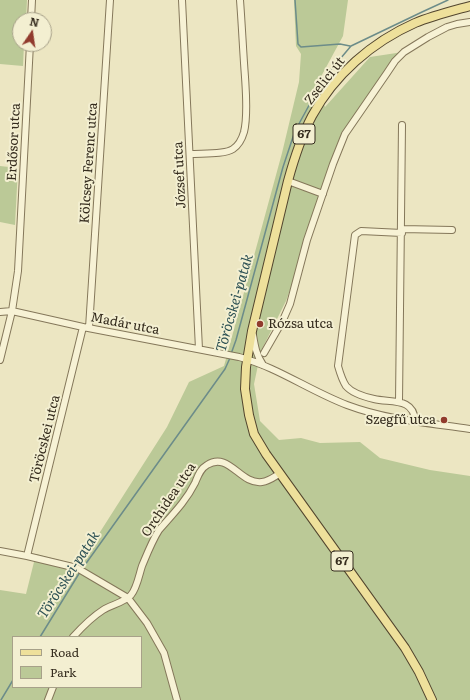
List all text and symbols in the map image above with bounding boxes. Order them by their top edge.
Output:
north arrow [12,12,52,52]
text: N [28,12,41,30]
street label: Zselici út [302,54,348,108]
street label: Kölcsey Ferenc utca [77,102,101,224]
street label: Erdősor utca [4,103,24,181]
road number: 67 [293,124,315,144]
street label: József utca [170,141,190,209]
water label: Töröcskei-patak [213,252,257,354]
street label: Madár utca [89,310,161,338]
place label: Rózsa utca [268,316,333,332]
marker: Rózsa utca [255,319,265,329]
street label: Töröcskei utca [27,393,63,485]
place label: Szegfű utca [365,412,436,428]
marker: Szegfű utca [439,415,449,425]
street label: Orchidea utca [139,460,199,540]
water label: Töröcskei-patak [34,528,104,622]
road number: 67 [331,551,353,571]
legend [12,636,142,688]
text: Road [50,643,79,661]
text: Park [50,663,76,681]

